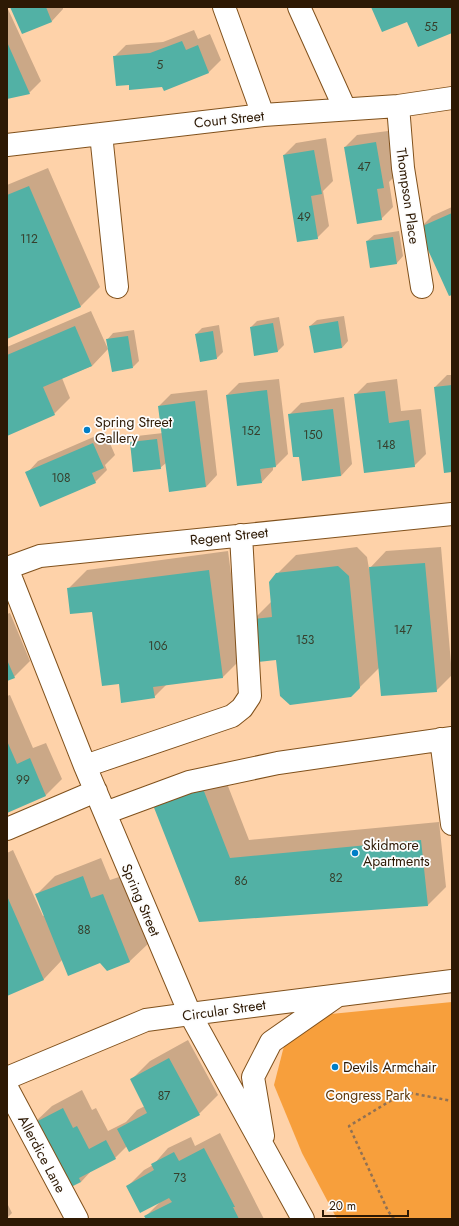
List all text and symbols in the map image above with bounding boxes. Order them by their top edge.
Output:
house number: 55 [424,18,438,36]
house number: 5 [157,56,164,74]
street label: Court Street [193,105,266,133]
street label: Thompson Place [391,147,425,245]
house number: 47 [357,158,371,176]
house number: 49 [297,208,311,226]
house number: 112 [20,230,38,248]
place label: Spring Street Gallery [95,412,173,448]
house number: 152 [242,422,261,440]
marker: Spring Street Gallery [82,425,92,435]
house number: 150 [303,426,323,444]
house number: 148 [377,436,395,454]
house number: 108 [51,469,71,487]
street label: Regent Street [189,522,270,550]
house number: 147 [394,621,413,639]
house number: 153 [296,631,315,649]
house number: 106 [148,637,168,655]
house number: 99 [16,771,30,789]
place label: Skidmore Apartments [363,835,430,871]
marker: Skidmore Apartments [350,848,360,858]
street label: Spring Street [117,861,166,940]
house number: 82 [329,869,343,887]
house number: 86 [234,872,248,890]
house number: 88 [77,921,91,939]
street label: Circular Street [181,994,268,1026]
place label: Devils Armchair [343,1057,437,1077]
marker: Devils Armchair [330,1062,340,1072]
park label: Congress Park [326,1085,411,1105]
house number: 87 [158,1087,171,1105]
street label: Allerdice Lane [13,1112,71,1196]
house number: 73 [174,1169,187,1187]
scale bar [323,1192,408,1218]
text: 20 m [329,1197,356,1215]

